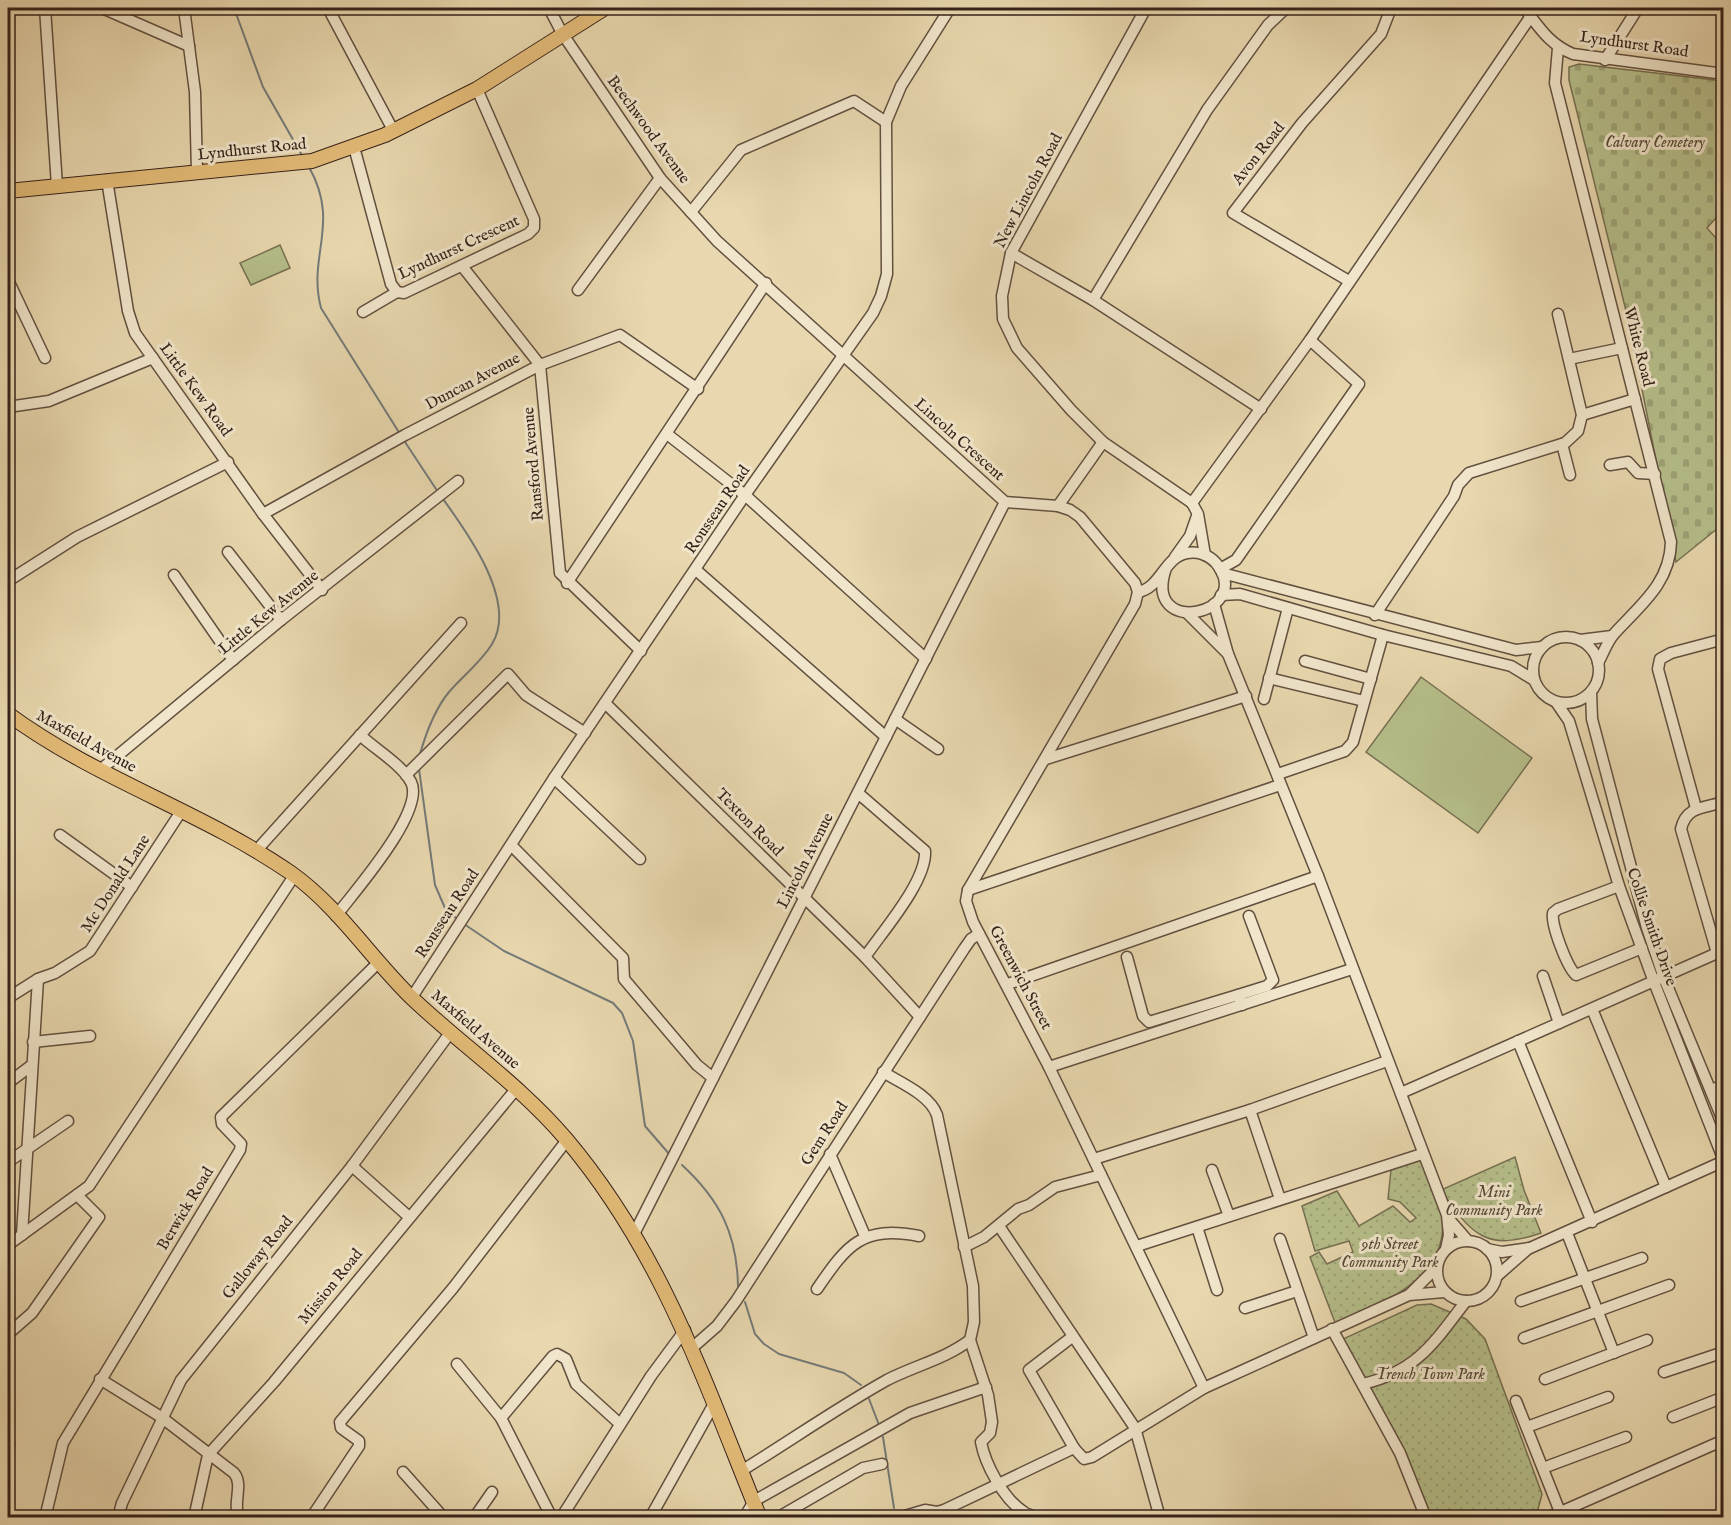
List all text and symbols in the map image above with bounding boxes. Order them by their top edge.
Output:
street label: Lyndhurst Road [1578,27,1690,63]
street label: Beechwood Avenue [602,72,694,188]
street label: Avon Road [1228,118,1290,190]
street label: New Lincoln Road [990,130,1068,252]
park label: Calvary Cemetery [1605,133,1706,153]
street label: Lyndhurst Road [197,134,308,166]
street label: Lyndhurst Crescent [395,211,523,285]
street label: White Road [1618,305,1658,389]
street label: Little Kew Road [154,339,236,441]
street label: Duncan Avenue [422,349,524,415]
street label: Lincoln Crescent [910,394,1009,486]
street label: Ransford Avenue [519,406,549,522]
street label: Rousseau Road [681,462,755,558]
street label: Little Kew Avenue [215,566,323,660]
street label: Maxfield Avenue [32,706,140,778]
street label: Texton Road [711,785,787,861]
street label: Lincoln Avenue [773,810,839,912]
street label: Mc Donald Lane [77,831,155,937]
street label: Rousseau Road [412,865,485,962]
street label: Collie Smith Drive [1621,865,1681,989]
street label: Greenwich Street [984,923,1056,1034]
street label: Maxfield Avenue [426,986,524,1074]
street label: Gem Road [797,1098,853,1170]
street label: Berwick Road [153,1163,219,1254]
park label: Mini Community Park [1445,1183,1543,1221]
street label: Galloway Road [218,1212,298,1304]
park label: 9th Street Community Park [1341,1235,1439,1273]
street label: Mission Road [294,1245,368,1329]
park label: Trench Town Park [1375,1365,1486,1385]

